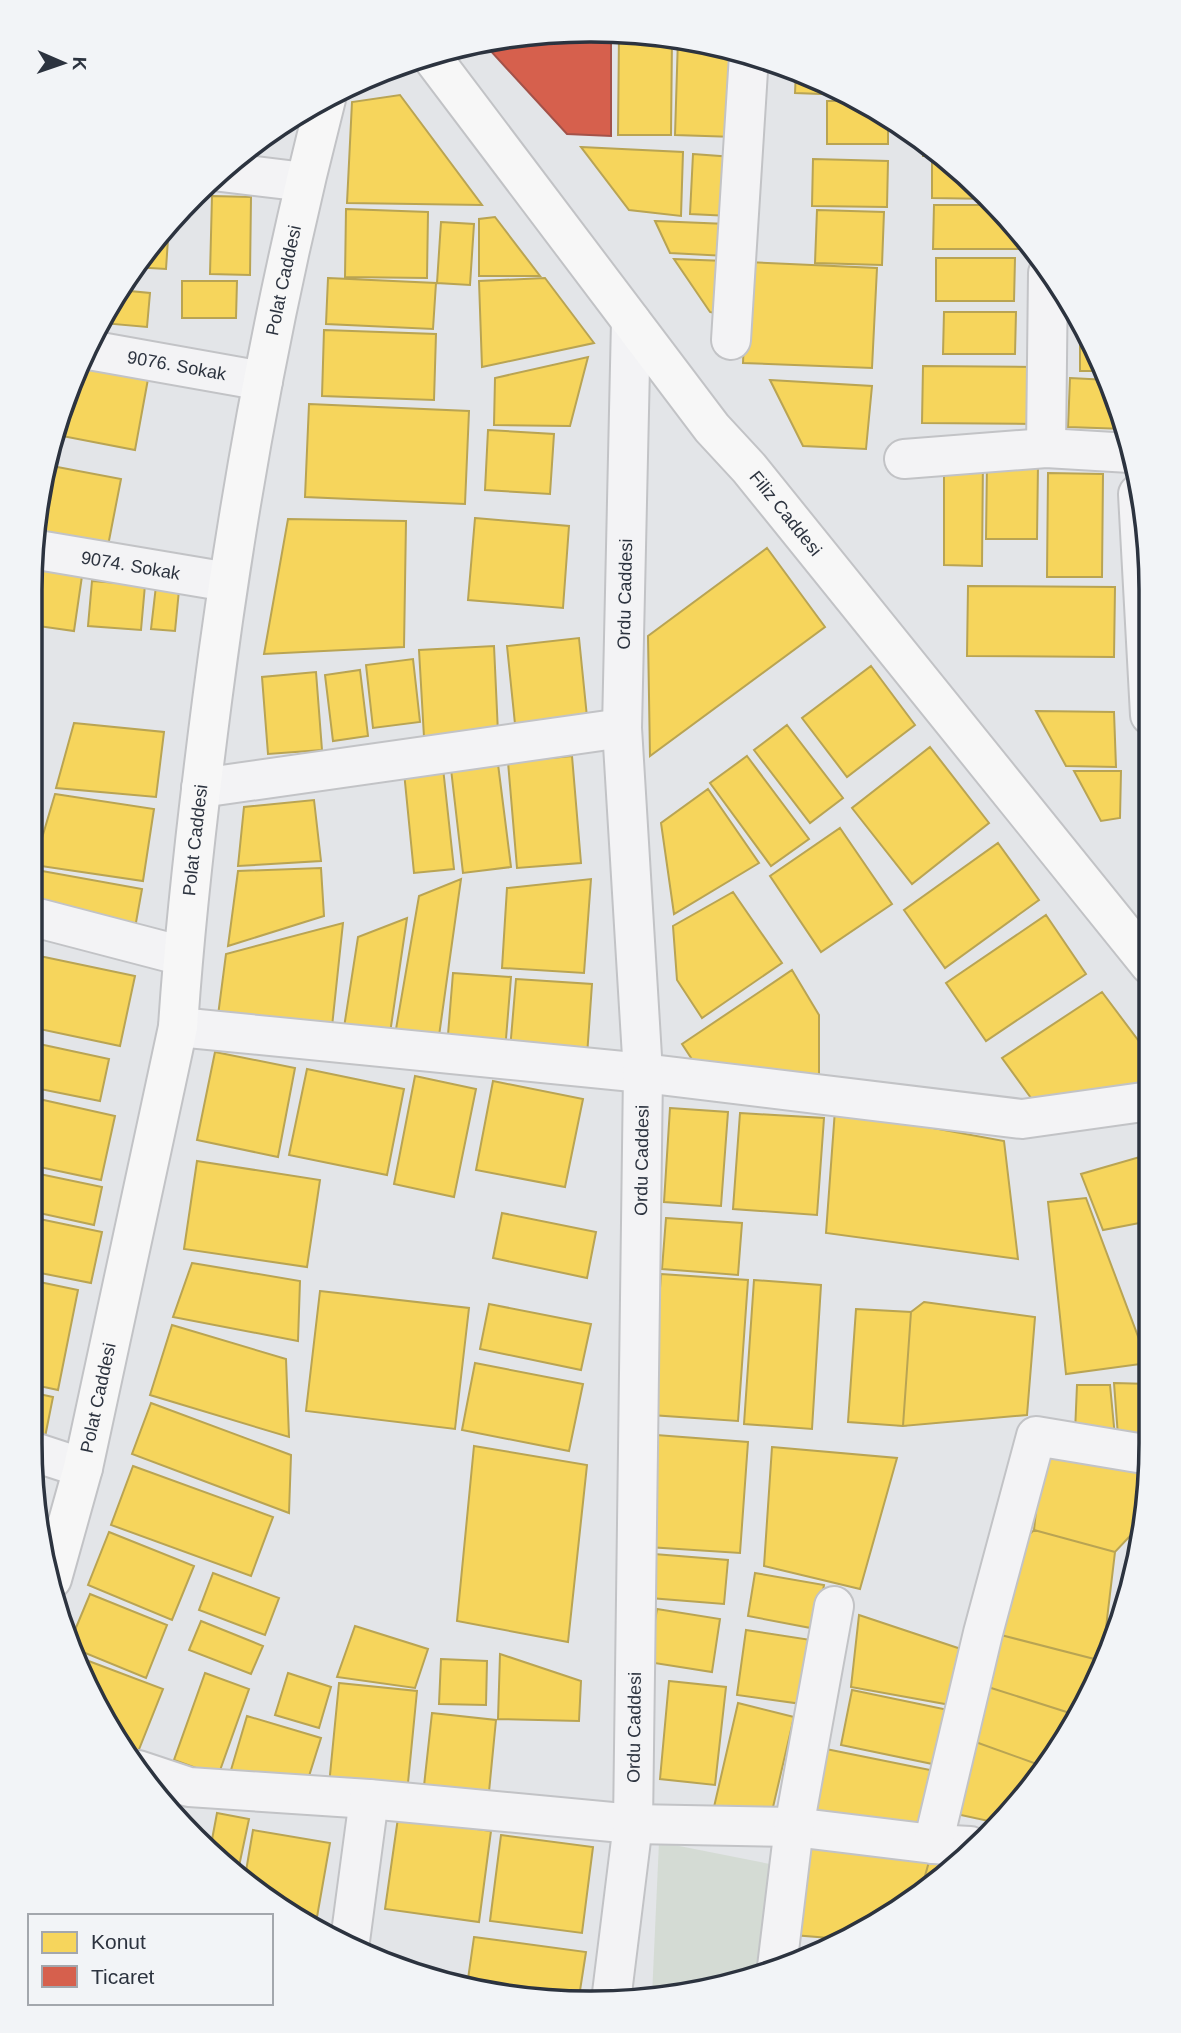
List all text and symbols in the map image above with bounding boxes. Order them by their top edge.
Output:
north arrow [28,28,98,98]
text: K [69,56,90,71]
street label: Polat Caddesi [262,223,305,337]
street label: 9076. Sokak [126,347,229,384]
street label: Filiz Caddesi [745,467,826,560]
street label: Ordu Caddesi [614,538,636,650]
street label: 9074. Sokak [80,547,183,584]
street label: Polat Caddesi [179,783,211,897]
street label: Ordu Caddesi [631,1105,653,1216]
street label: Polat Caddesi [77,1341,120,1455]
street label: Ordu Caddesi [624,1672,645,1783]
legend [28,1914,273,2005]
text: Konut [91,1930,146,1953]
text: Ticaret [91,1965,155,1988]

